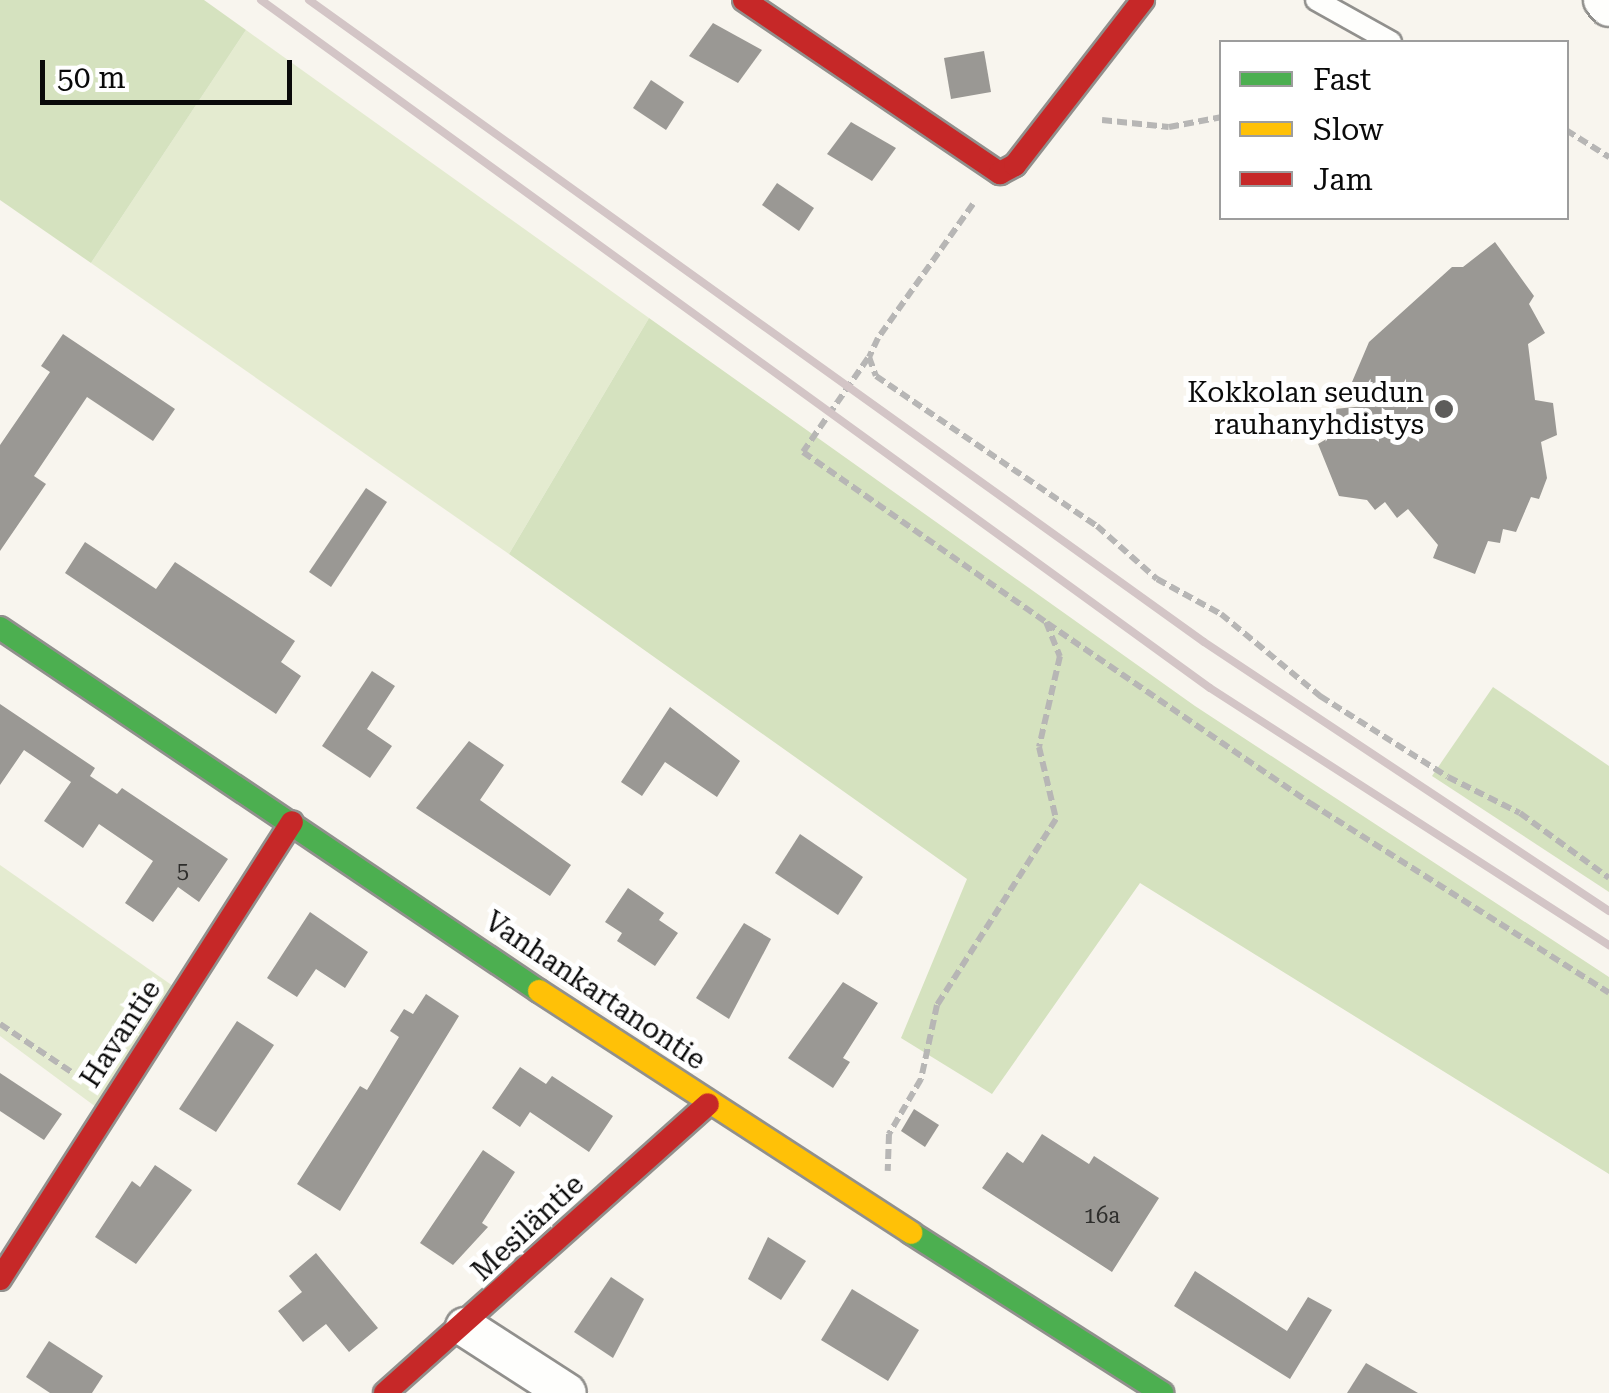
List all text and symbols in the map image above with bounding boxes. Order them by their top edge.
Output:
scale bar [45,40,298,102]
legend [1219,40,1569,220]
text: 50 m [57,60,126,95]
text: Fast [1313,62,1371,97]
text: Slow [1313,112,1384,147]
text: Jam [1313,162,1373,197]
place label: Kokkolan seudun rauhanyhdistys [1187,376,1424,442]
marker: Kokkolan seudun rauhanyhdistys [1433,398,1455,420]
house number: 5 [177,858,189,884]
street label: Vanhankartanontie [478,905,712,1077]
street label: Havantie [74,974,168,1094]
street label: Mesiläntie [465,1168,591,1288]
house number: 16a [1084,1203,1120,1229]

